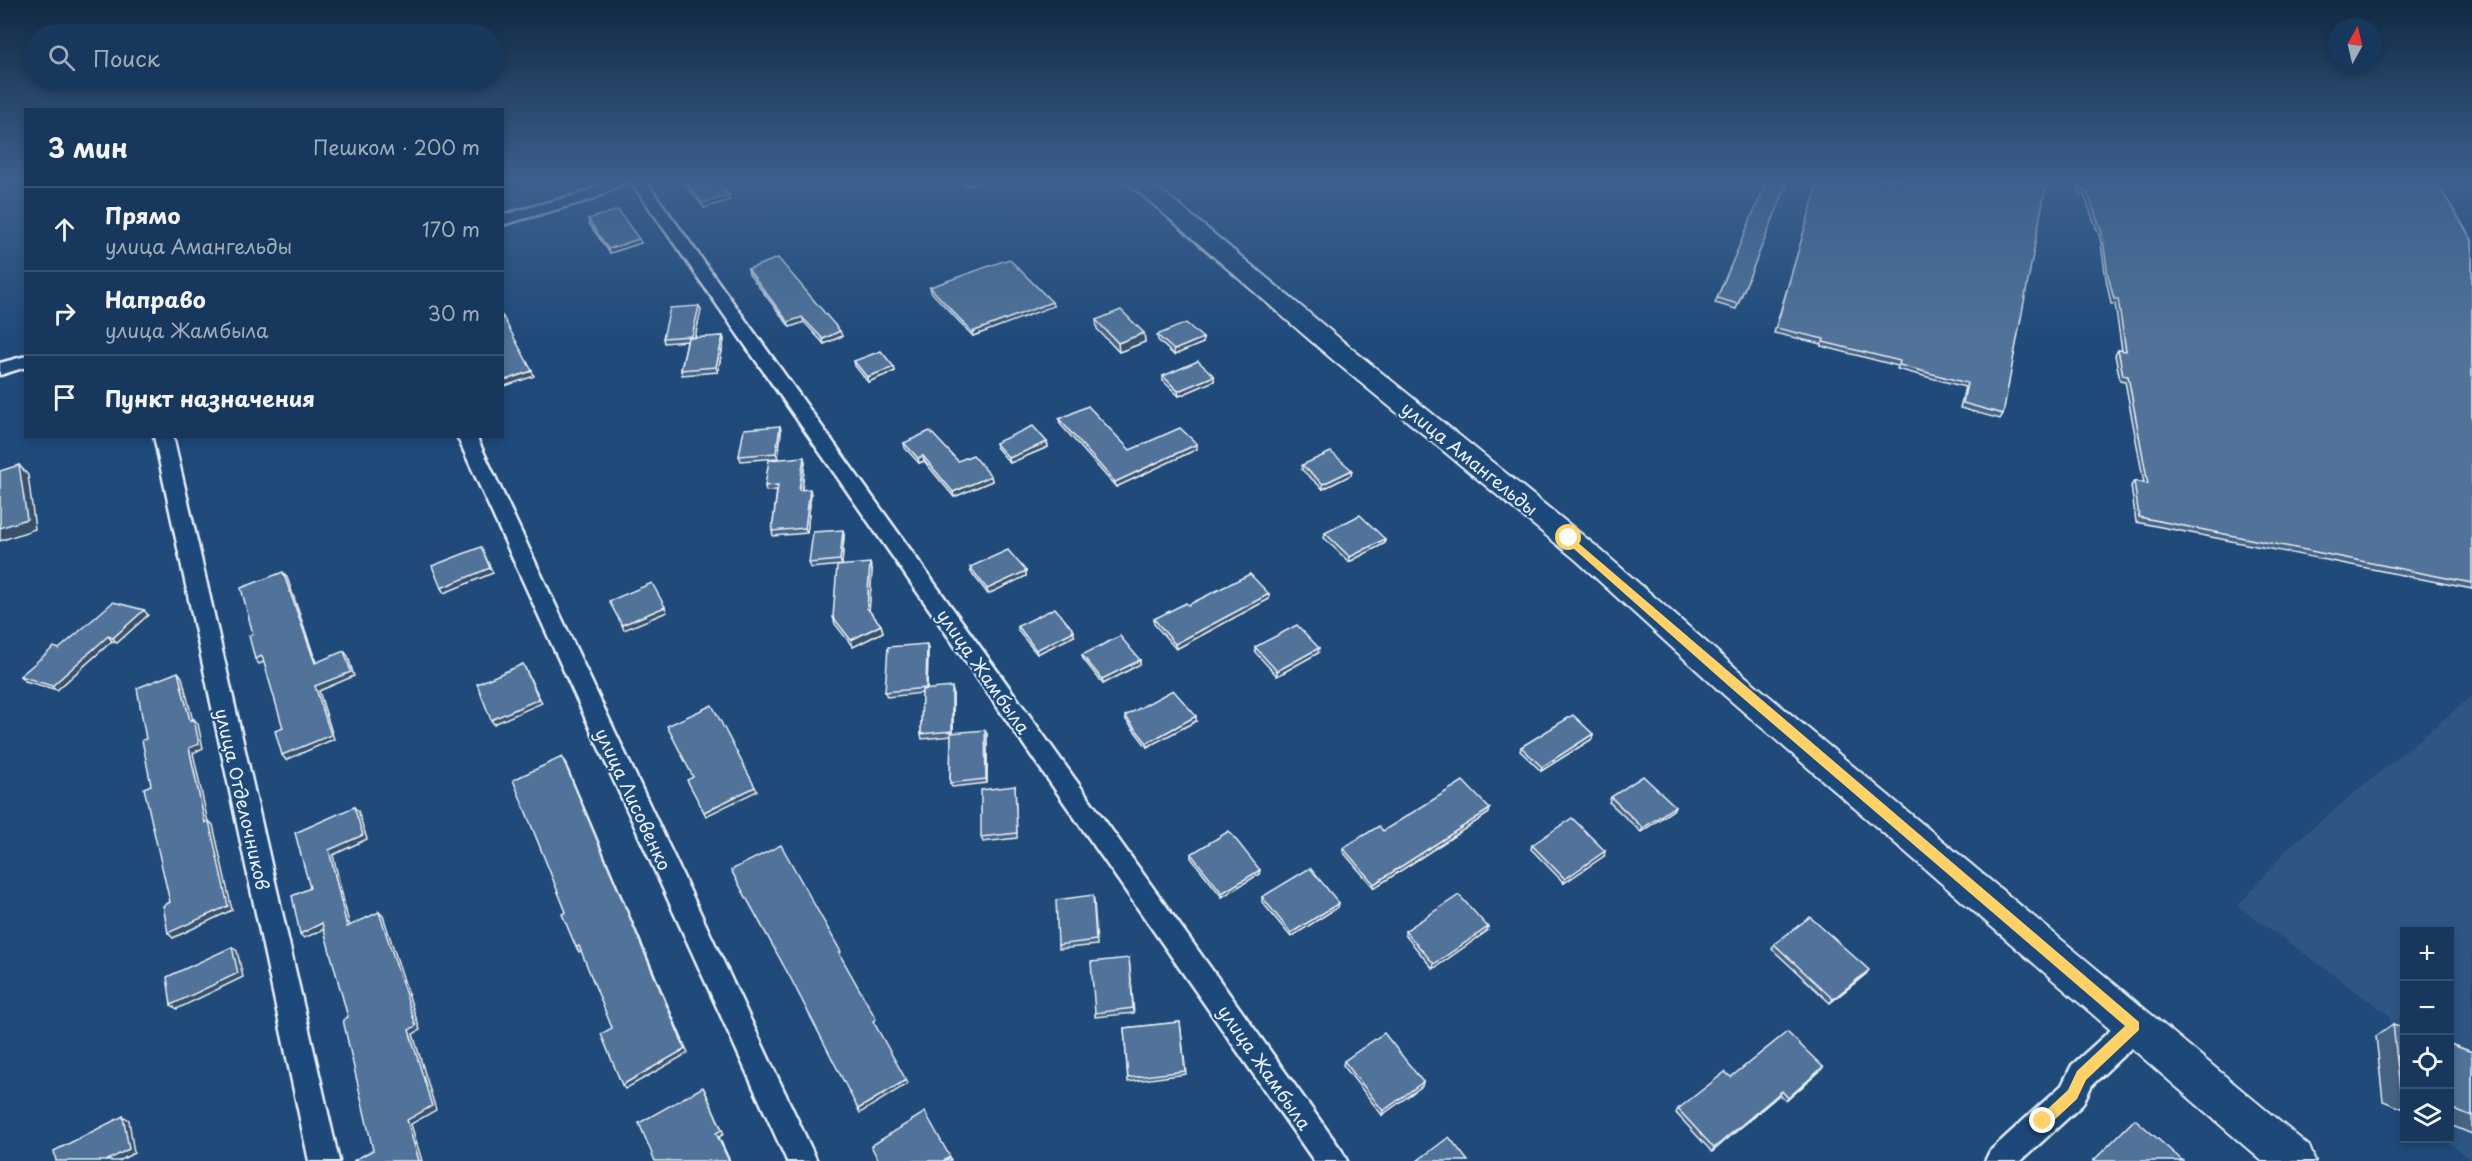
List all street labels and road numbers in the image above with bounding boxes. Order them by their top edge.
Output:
street label: улица Амангельды [1396,395,1544,521]
street label: улица Жамбыла [931,603,1038,740]
street label: улица Отделочников [209,706,277,892]
street label: улица Лисовенко [589,723,679,875]
street label: улица Жамбыла [1212,999,1319,1136]

